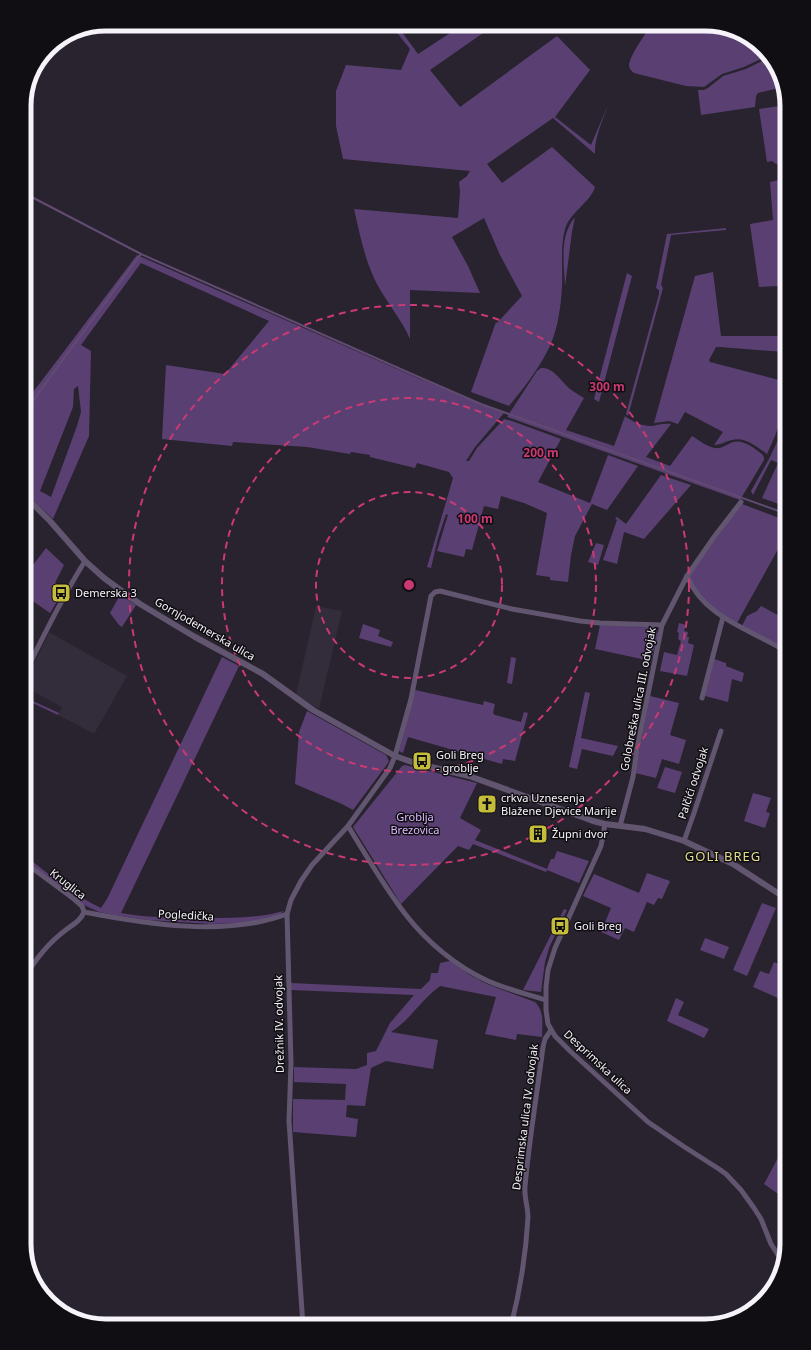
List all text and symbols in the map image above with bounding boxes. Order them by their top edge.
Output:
text: 300 m [589,378,625,395]
text: 200 m [523,444,559,461]
text: 100 m [457,510,493,527]
centre of rings [402,578,416,592]
bus stop icon: Demerska 3 [50,582,72,604]
place label: Demerska 3 [75,585,137,600]
street label: Gornjodemerska ulica [152,594,258,663]
street label: Golobreška ulica III. odvojak [616,626,659,772]
street label: Palčići odvojak [674,745,711,821]
place label: Goli Breg - groblje [436,747,484,775]
bus stop icon: Goli Breg - groblje [411,750,433,772]
place label: crkva Uznesenja Blažene Djevice Marije [501,790,617,818]
church icon: crkva Uznesenja Blažene Djevice Marije [476,793,498,815]
park label: Groblja Brezovica [390,809,440,837]
building icon: Župni dvor [527,823,549,845]
place label: Župni dvor [552,826,608,841]
district label: GOLI BREG [685,847,761,865]
street label: Kruglica [47,865,89,902]
street label: Pogledička [158,906,214,923]
bus stop icon: Goli Breg [549,915,571,937]
place label: Goli Breg [574,918,622,933]
street label: Drežnik IV. odvojak [270,975,287,1073]
street label: Desprimska ulica [561,1026,636,1097]
street label: Desprimska ulica IV. odvojak [508,1043,541,1191]

